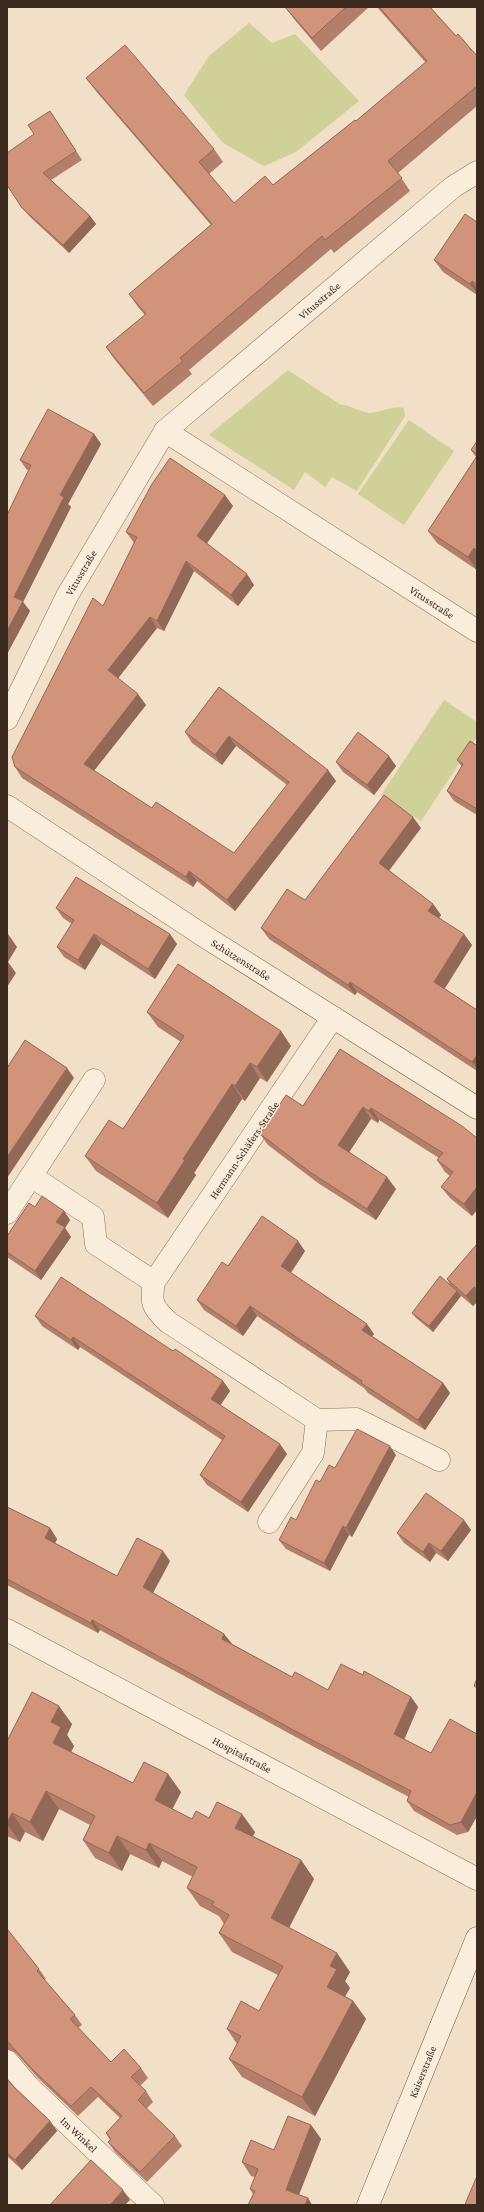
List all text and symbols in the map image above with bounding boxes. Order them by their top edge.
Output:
street label: Vitusstraße [296,279,343,321]
street label: Vitusstraße [63,548,99,597]
street label: Vitusstraße [407,583,457,621]
street label: Schützenstraße [209,936,273,983]
street label: Hermann-Schäfers-Straße [207,1099,281,1201]
street label: Hospitalstraße [211,1734,274,1775]
street label: Kaiserstraße [406,2044,438,2099]
street label: Im Winkel [58,2114,100,2155]

